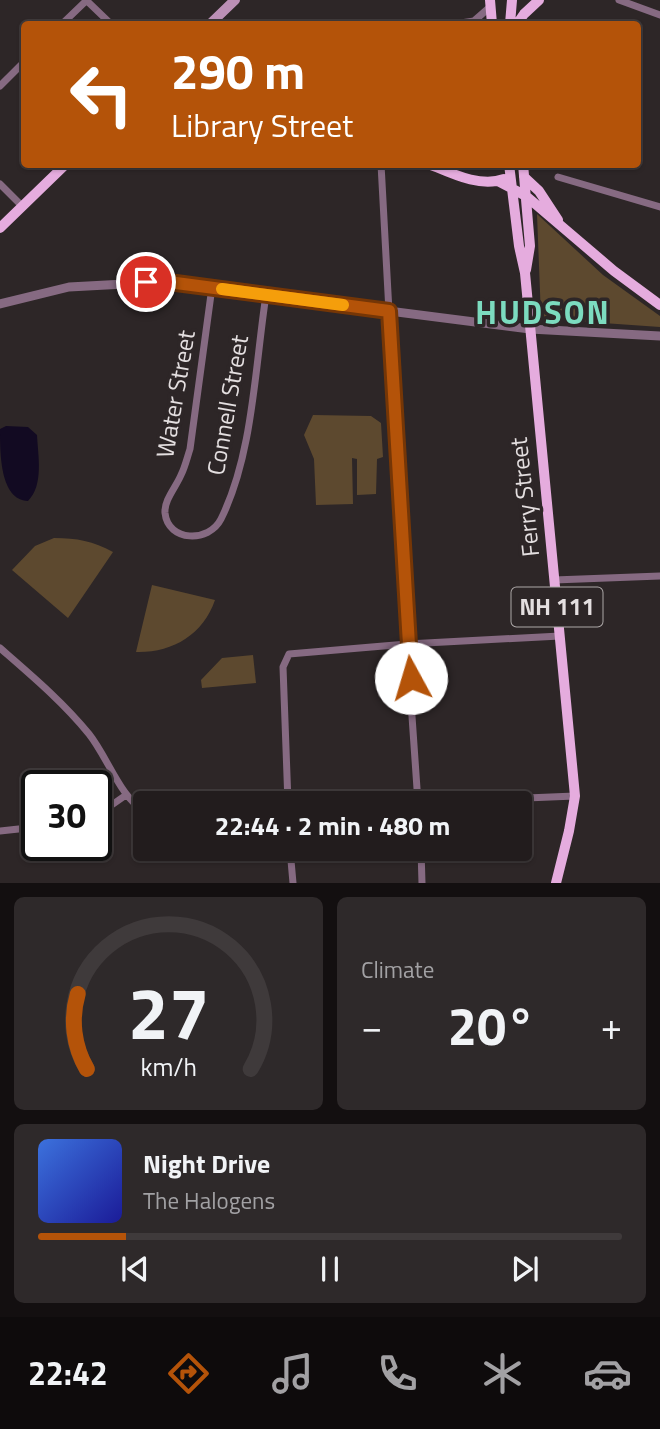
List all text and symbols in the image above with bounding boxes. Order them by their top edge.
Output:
text: 290 m [171,33,305,108]
icon: left [56,49,147,140]
text: Library Street [171,101,353,149]
pin [116,252,176,312]
icon: arrive [127,263,165,301]
district label: HUDSON [475,288,611,336]
street label: Water Street [146,327,204,460]
street label: Connell Street [197,331,257,478]
street label: Ferry Street [500,435,548,558]
road number: NH 111 [512,587,602,626]
position arrow [374,641,448,715]
speed limit sign: 30 [21,770,112,861]
text: 22:44 · 2 min · 480 m [215,806,450,845]
text: Climate [361,952,434,987]
text: 27 [128,958,209,1068]
text: 20° [448,986,535,1065]
text: − [361,997,382,1055]
text: + [601,997,622,1055]
text: km/h [140,1048,197,1086]
text: Night Drive [143,1144,270,1183]
text: The Halogens [143,1183,275,1218]
icon: previous [116,1250,154,1288]
icon: pause [311,1250,349,1288]
icon: next [506,1250,544,1288]
text: 22:42 [28,1349,108,1397]
icon: directions [164,1349,213,1398]
icon: music [268,1349,317,1398]
icon: phone [373,1349,422,1398]
icon: climate [478,1349,527,1398]
icon: car [583,1349,632,1398]

